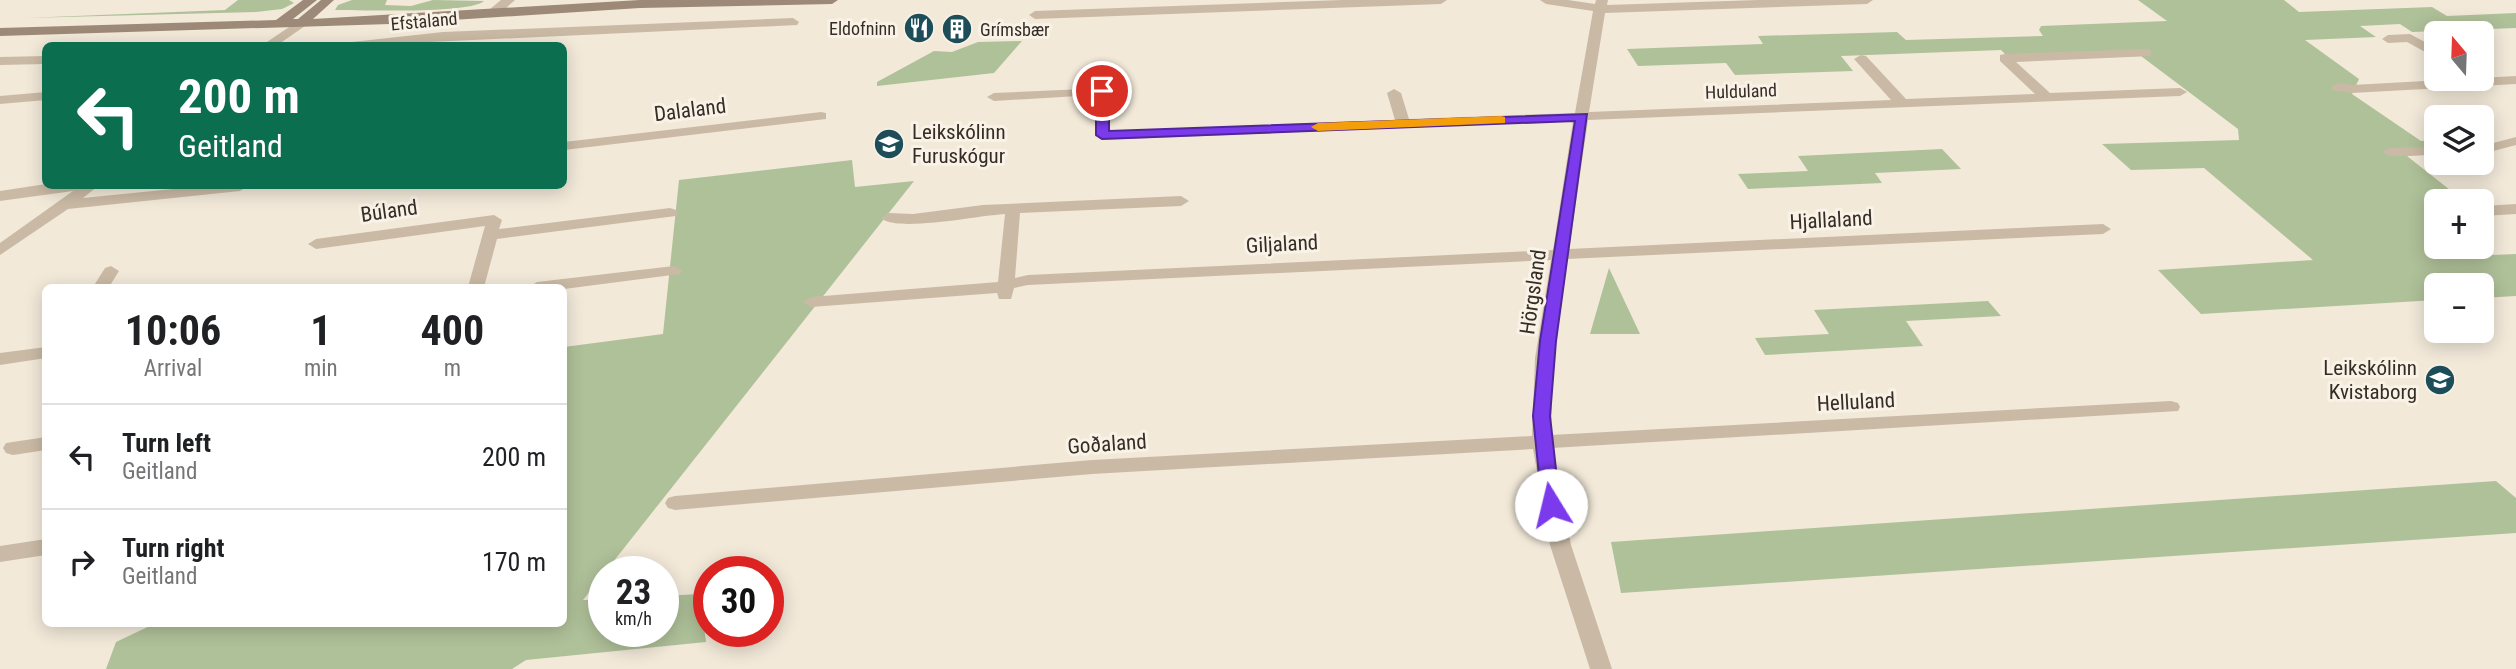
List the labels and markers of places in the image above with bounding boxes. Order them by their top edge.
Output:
restaurant icon: Eldofninn [902,11,936,45]
building icon: Grímsbær [940,12,974,46]
place label: Eldofninn [829,18,896,39]
place label: Grímsbær [980,19,1050,40]
pin [1072,61,1132,121]
place label: Leikskólinn Furuskógur [912,120,1006,168]
school or university icon: Leikskólinn Furuskógur [872,127,906,161]
place label: Leikskólinn Kvistaborg [2323,356,2417,404]
school or university icon: Leikskólinn Kvistaborg [2423,363,2457,397]

